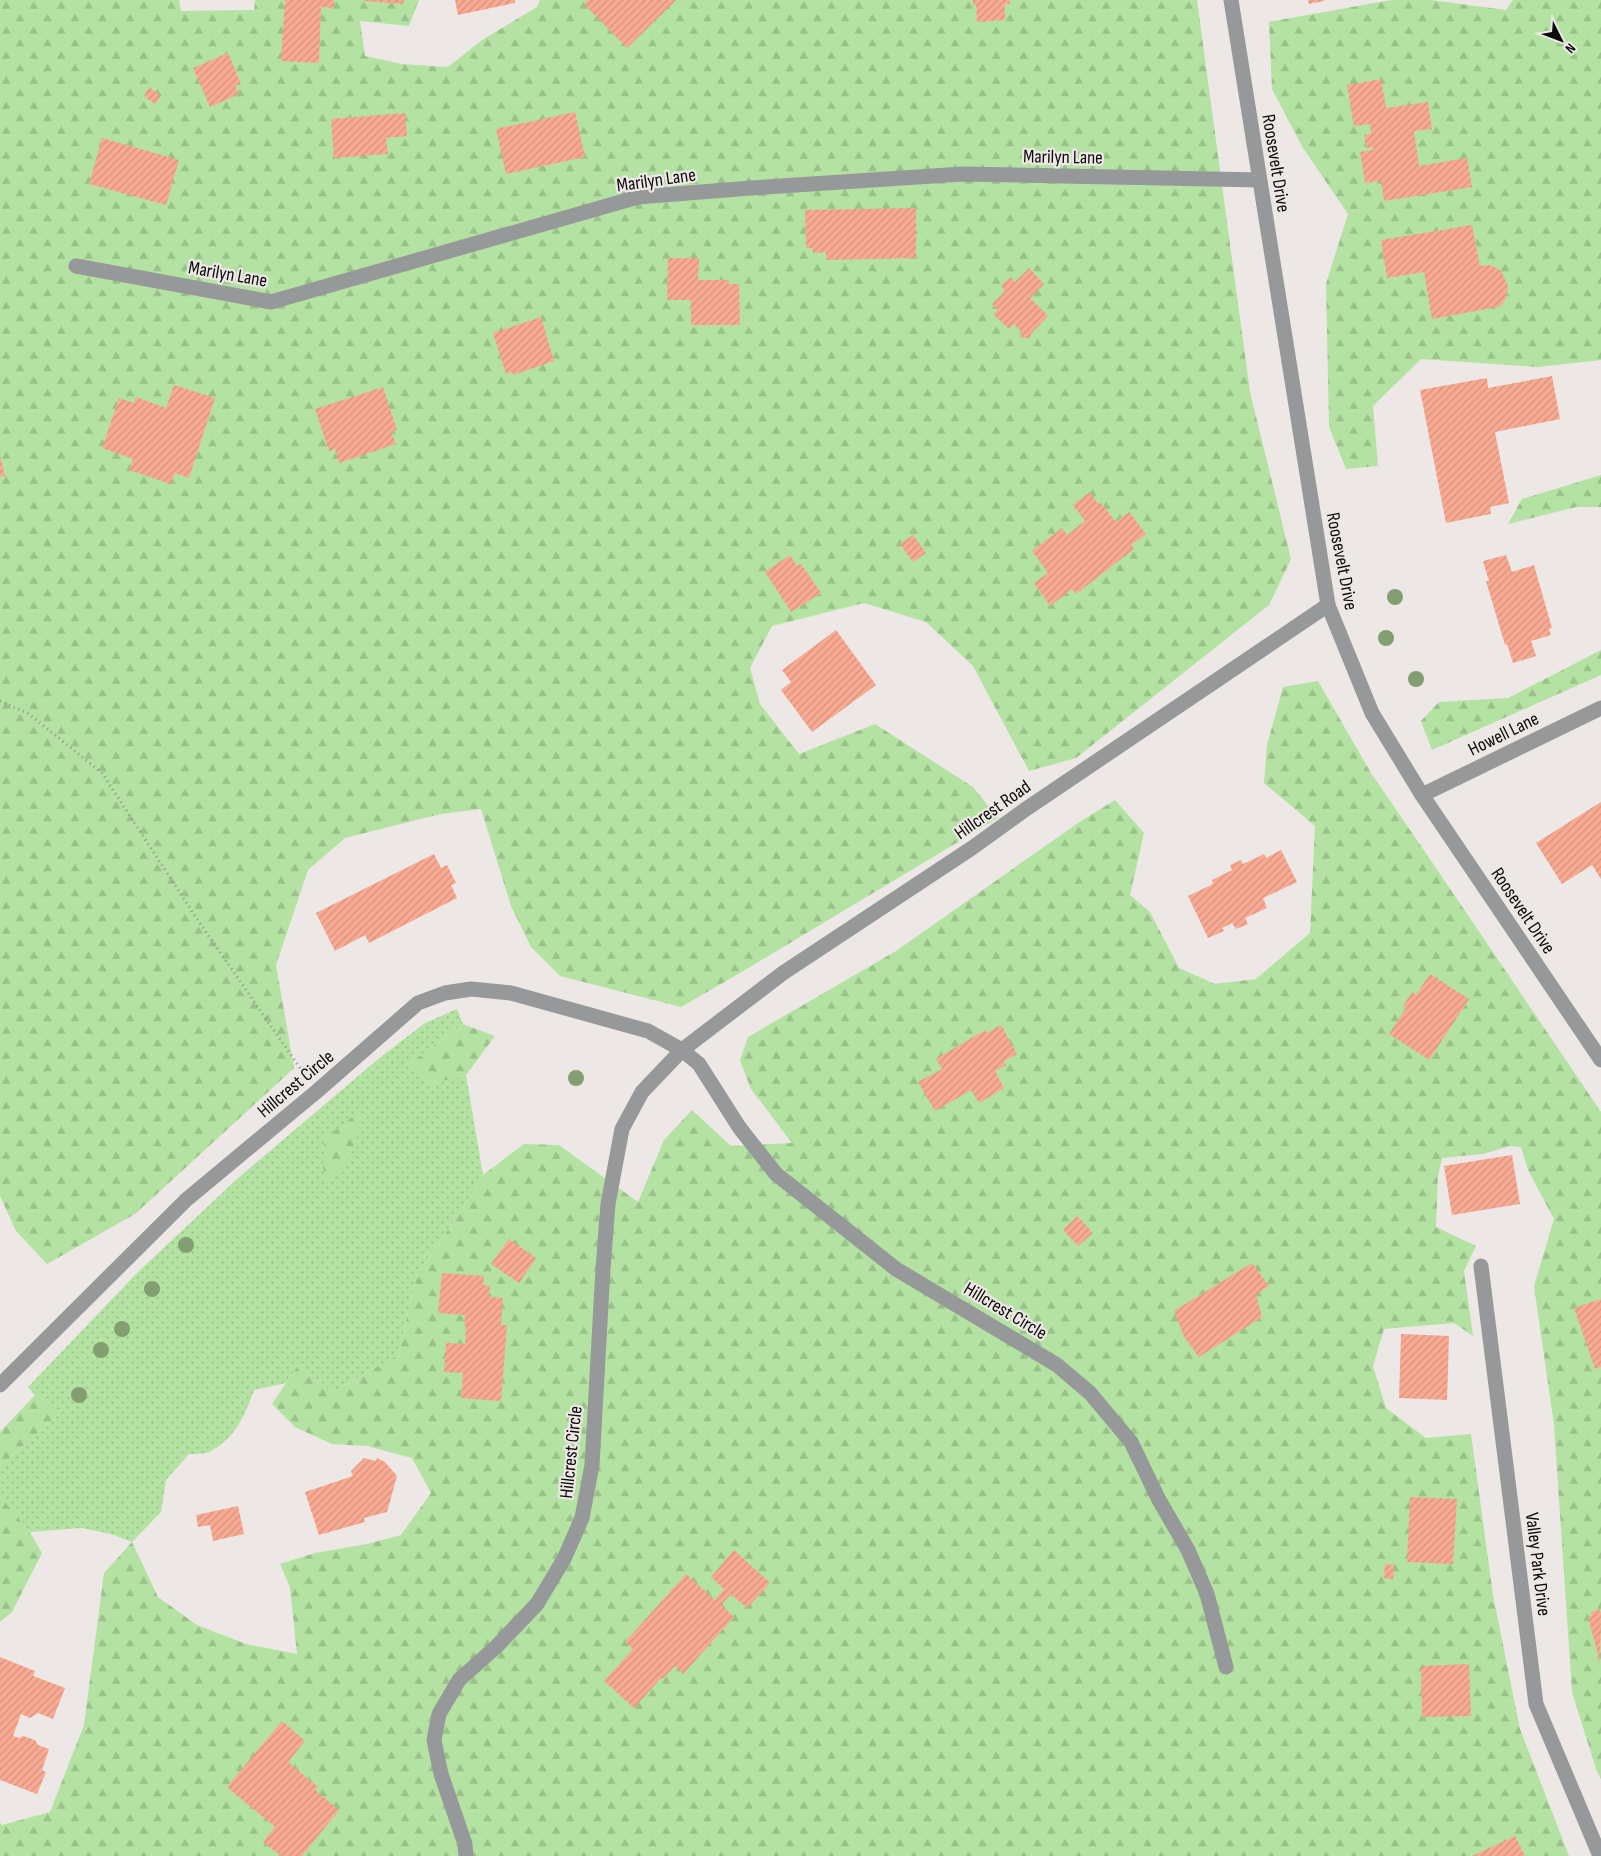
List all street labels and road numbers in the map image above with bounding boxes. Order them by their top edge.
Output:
street label: Roosevelt Drive [1256,113,1295,214]
street label: Marilyn Lane [1023,145,1103,170]
street label: Marilyn Lane [615,164,697,197]
street label: Marilyn Lane [186,256,269,293]
street label: Roosevelt Drive [1321,510,1362,612]
street label: Howell Lane [1465,707,1543,761]
street label: Hillcrest Road [950,776,1035,845]
street label: Roosevelt Drive [1486,863,1560,958]
street label: Hillcrest Circle [253,1046,339,1123]
street label: Hillcrest Circle [960,1278,1051,1345]
street label: Hillcrest Circle [555,1405,588,1500]
street label: Valley Park Drive [1520,1511,1555,1617]

